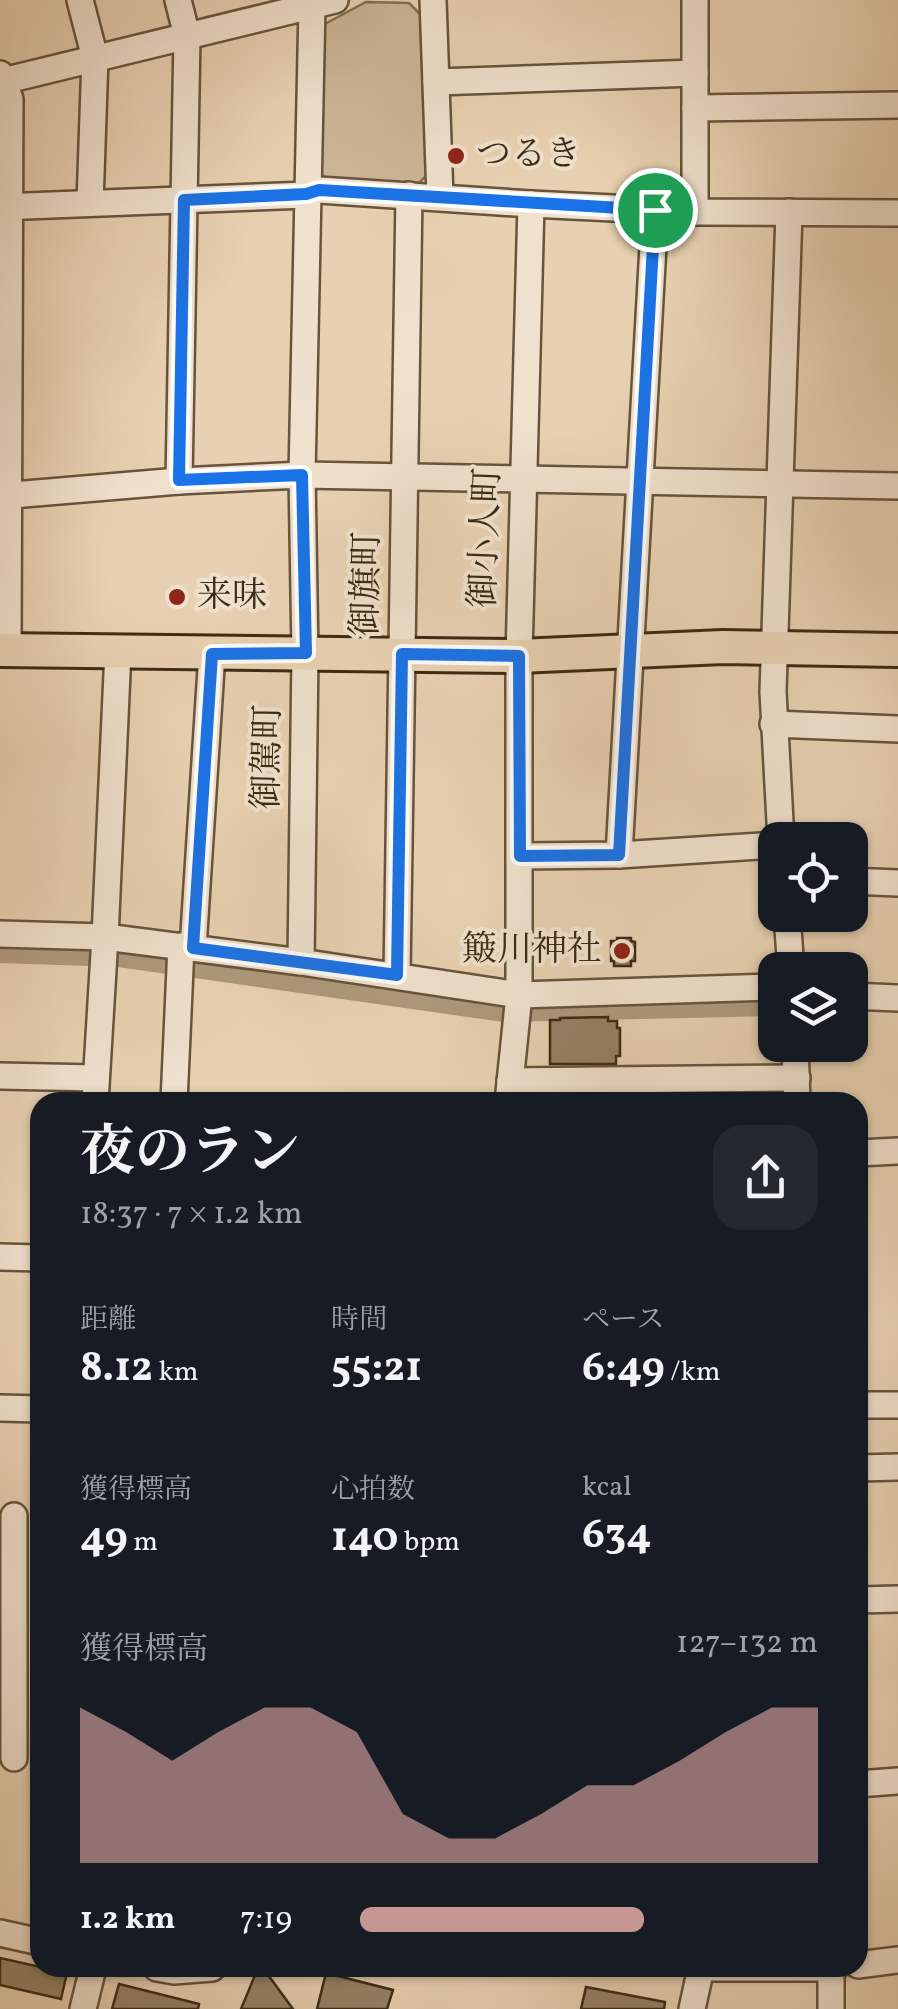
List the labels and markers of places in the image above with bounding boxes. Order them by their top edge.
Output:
place label: つるき [476,132,581,180]
marker: つるき [445,145,467,167]
pin [613,168,698,253]
place label: 来味 [197,573,267,621]
marker: 来味 [166,586,188,608]
place label: 簸川神社 [462,927,602,975]
marker: 簸川神社 [611,940,633,962]

